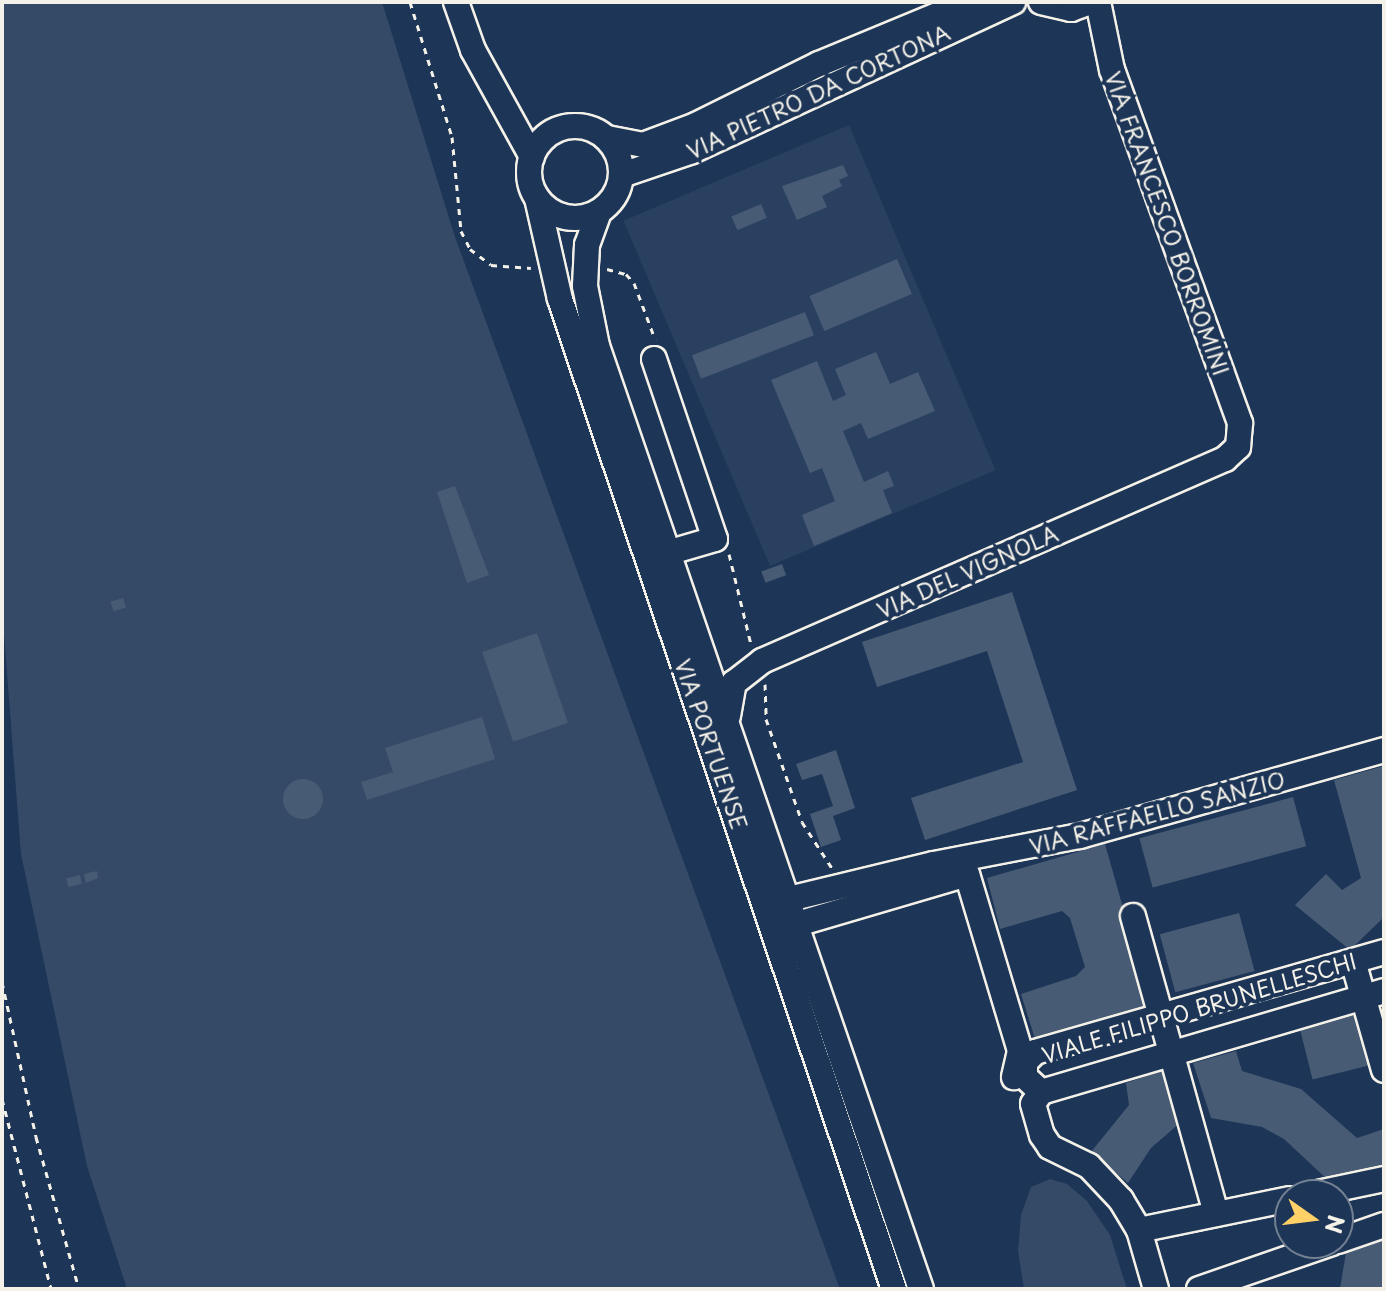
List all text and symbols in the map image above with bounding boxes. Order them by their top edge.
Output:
street label: VIA PIETRO DA CORTONA [681,18,955,164]
street label: VIA FRANCESCO BORROMINI [1101,68,1235,378]
street label: VIA DEL VIGNOLA [871,518,1063,624]
street label: VIA PORTUENSE [670,654,754,834]
street label: VIA RAFFAELLO SANZIO [1023,764,1291,860]
street label: VIALE FILIPPO BRUNELLESCHI [1037,946,1361,1068]
north arrow [1274,1179,1354,1259]
text: N [1318,1212,1354,1237]

